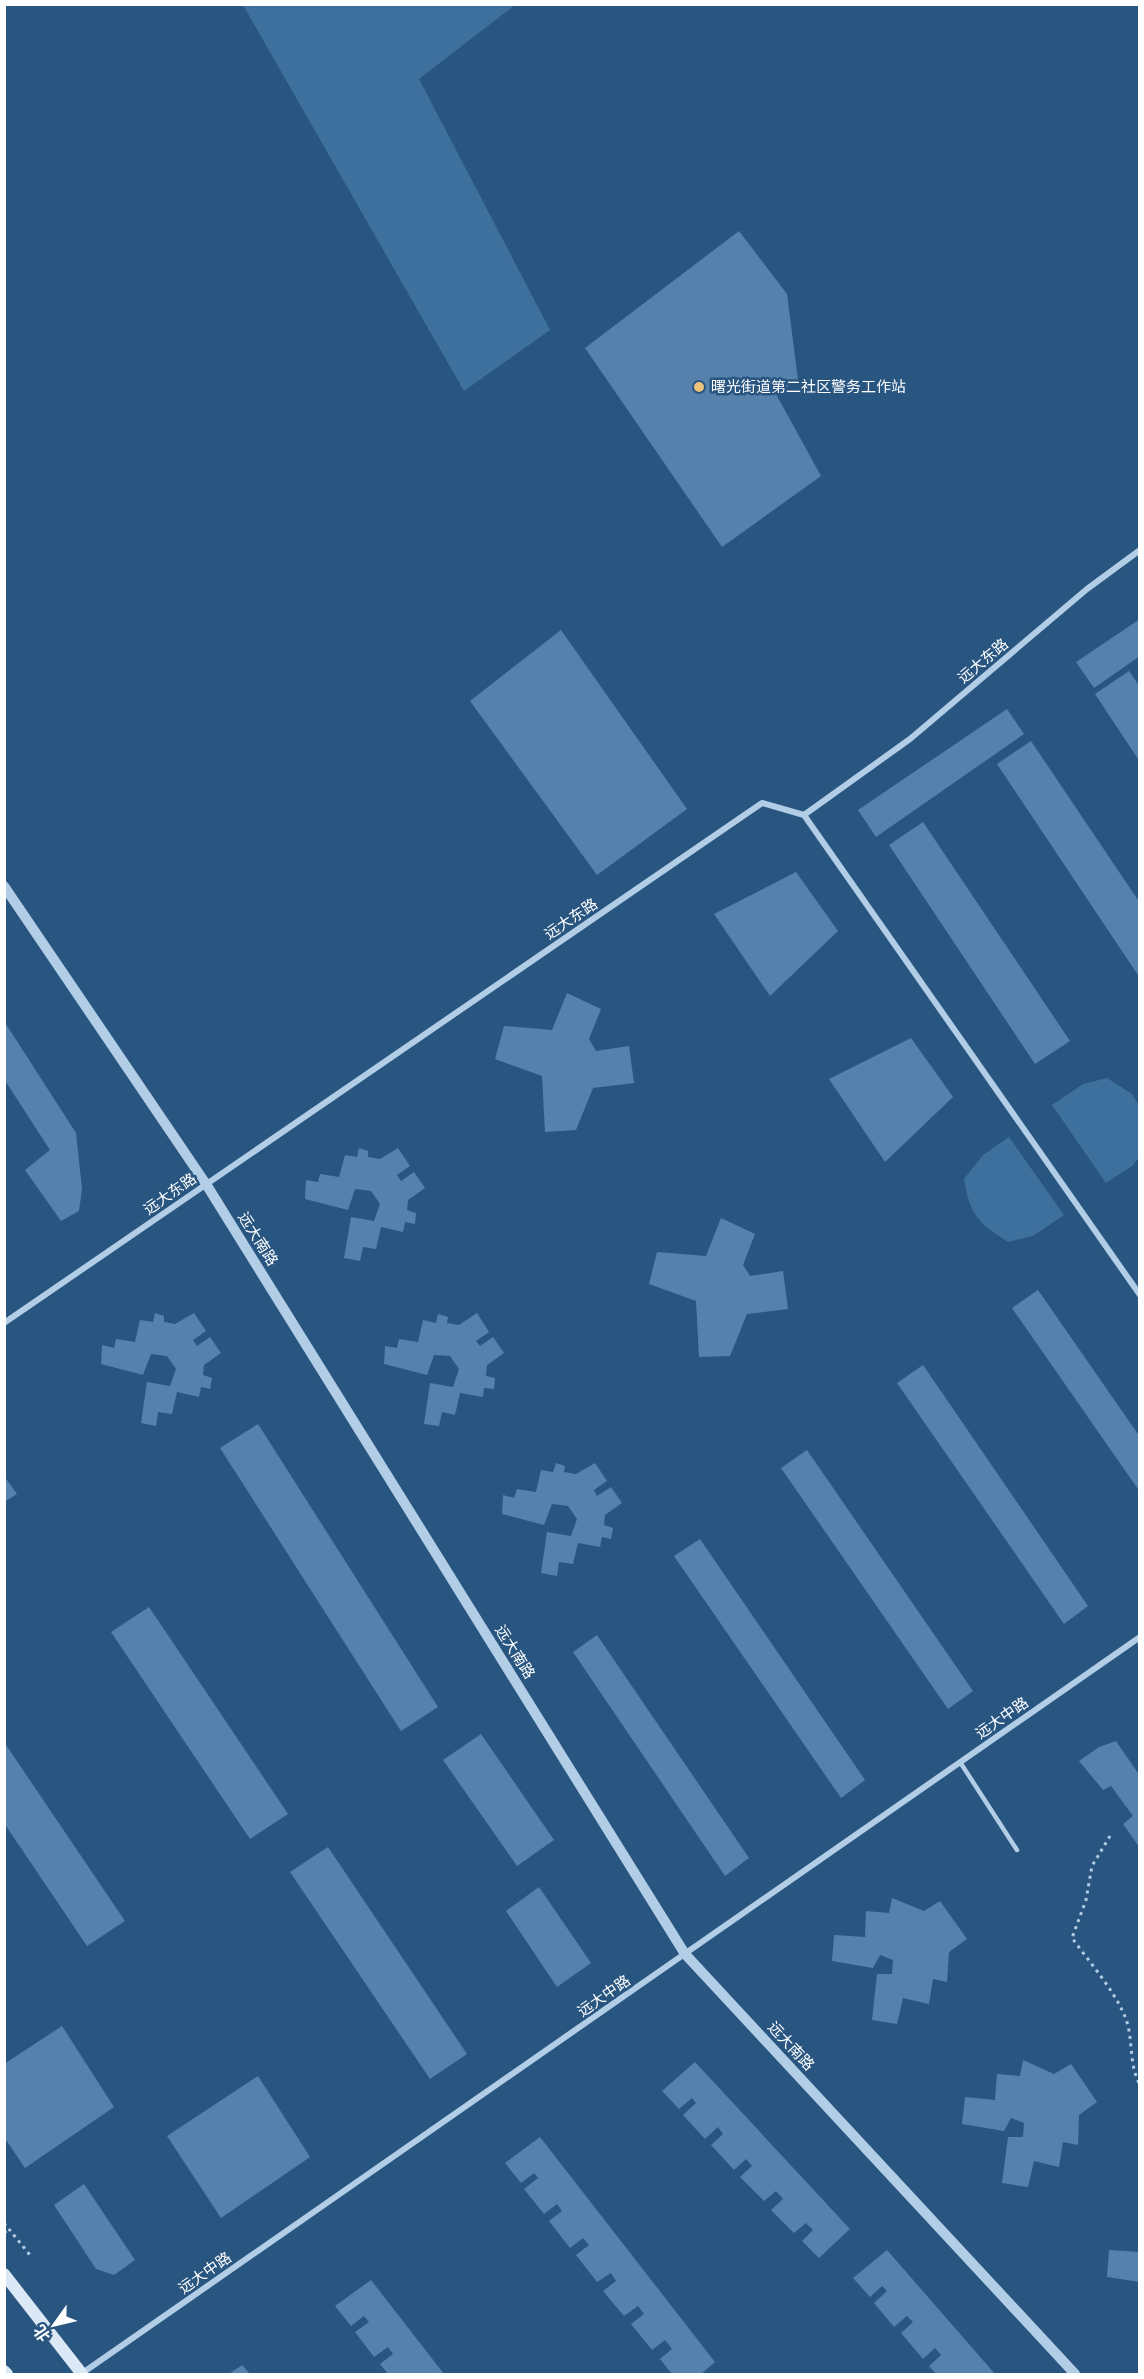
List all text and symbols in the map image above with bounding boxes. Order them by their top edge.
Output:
place label: 曙光街道第二社区警务工作站 [711,378,906,396]
marker: 曙光街道第二社区警务工作站 [692,380,706,394]
street label: 远大东路 [954,635,1012,687]
street label: 远大东路 [541,895,601,943]
street label: 远大东路 [140,1169,200,1219]
street label: 远大南路 [234,1209,282,1269]
street label: 远大南路 [491,1622,539,1682]
street label: 远大中路 [972,1693,1032,1743]
street label: 远大中路 [574,1971,634,2021]
street label: 远大南路 [764,2018,818,2074]
street label: 远大中路 [175,2248,235,2298]
north arrow [24,2295,84,2355]
text: 北 [30,2321,54,2345]

